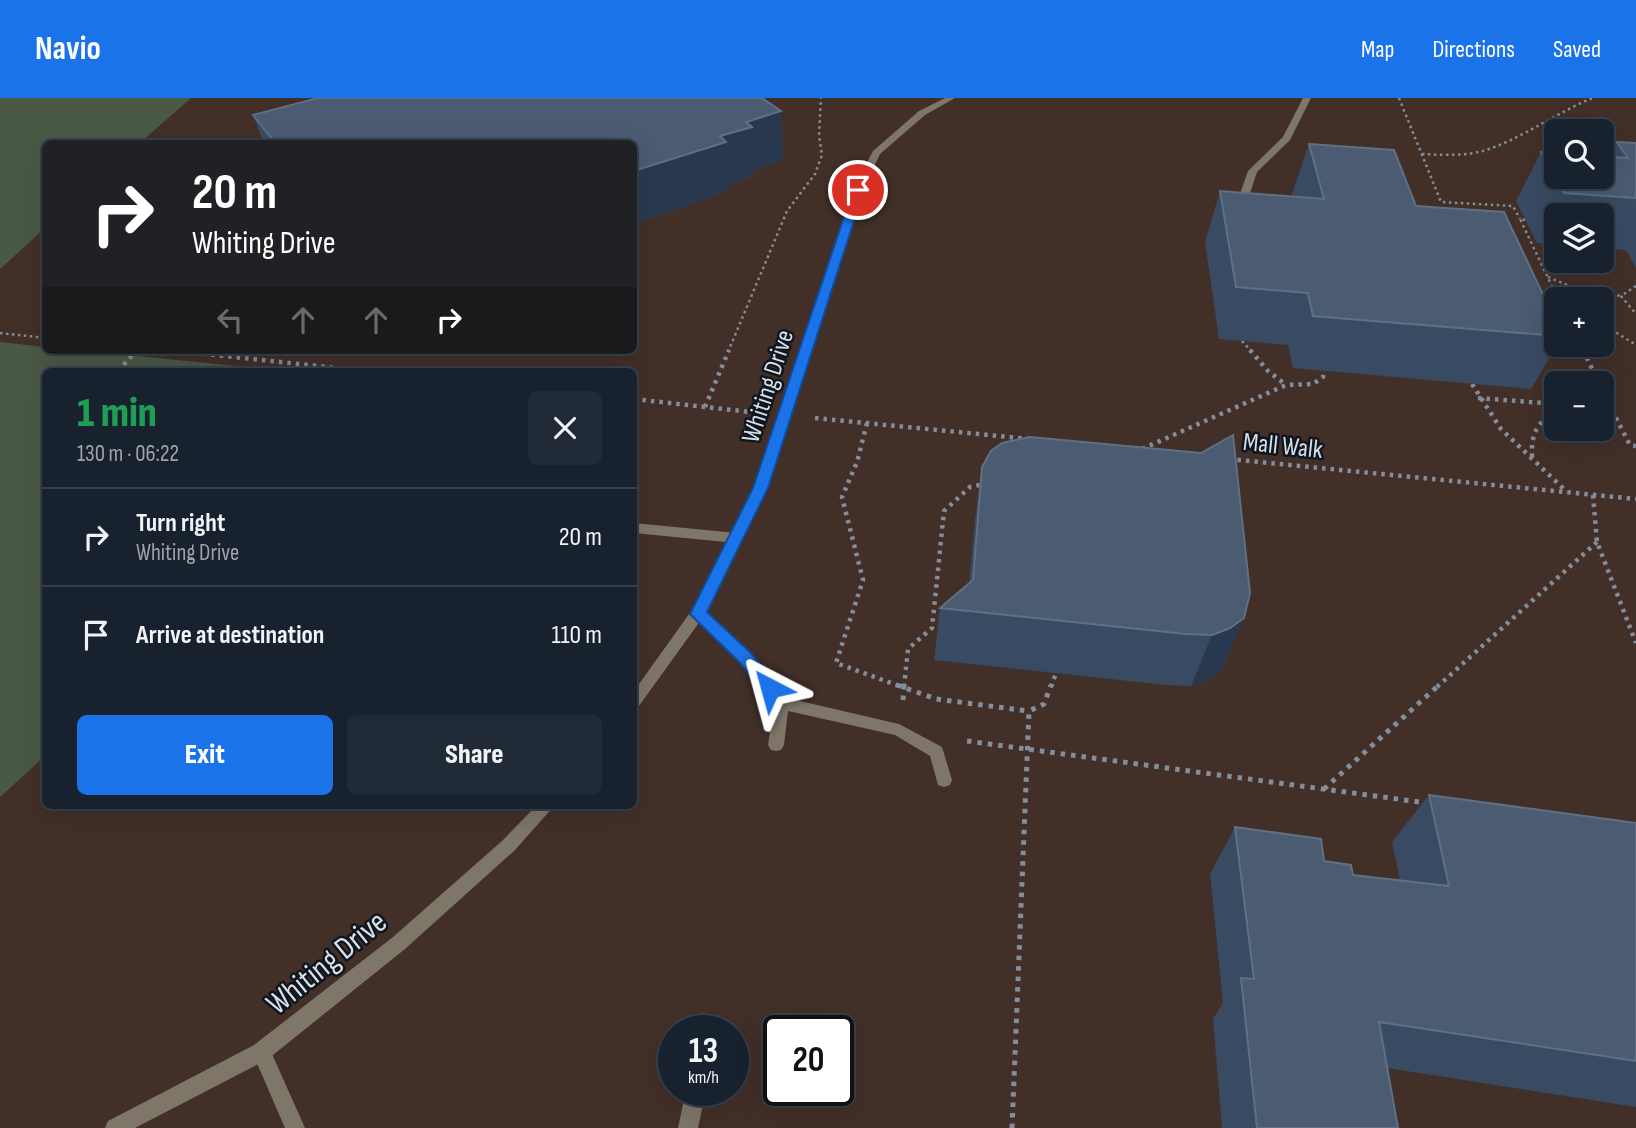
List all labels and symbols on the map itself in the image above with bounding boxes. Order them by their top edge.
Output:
pin [828,160,888,220]
street label: Whiting Drive [736,326,801,447]
street label: Mall Walk [1241,427,1324,466]
position arrow [733,651,807,725]
street label: Whiting Drive [259,903,395,1024]
speed limit sign: 20 [763,1015,854,1106]

